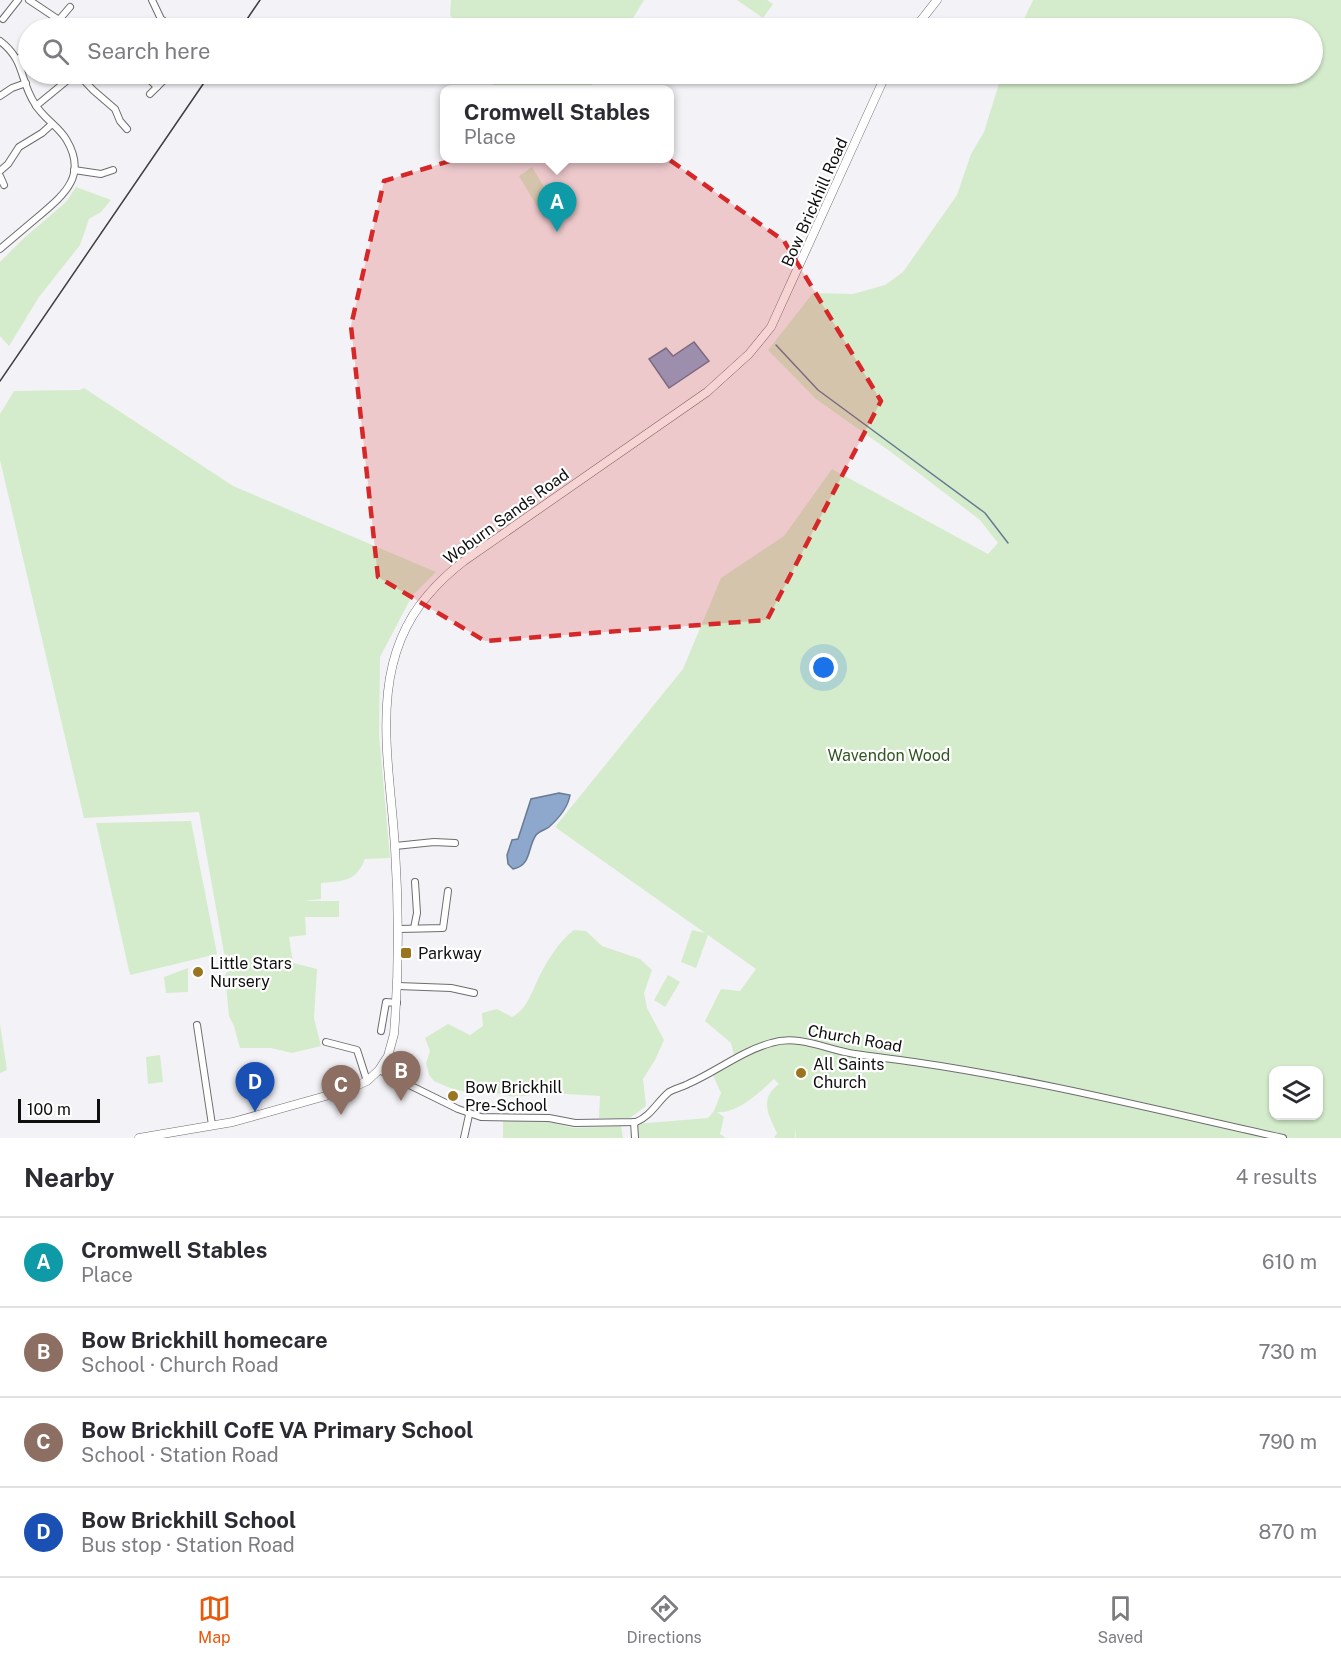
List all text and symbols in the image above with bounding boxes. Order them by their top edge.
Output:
search box [18,18,1323,84]
icon: search [39,35,72,68]
text: Search here [87,38,211,64]
popup [440,85,674,163]
text: Cromwell Stables [464,99,650,125]
text: Place [464,125,516,149]
street label: Bow Brickhill Road [777,135,851,270]
pin: A [538,182,576,232]
street label: Woburn Sands Road [440,465,573,568]
your location [809,653,838,682]
park label: Wavendon Wood [828,746,950,765]
place label: Parkway [418,944,482,963]
marker: Parkway [399,946,413,960]
place label: Little Stars Nursery [210,954,292,991]
marker: Little Stars Nursery [191,965,205,979]
street label: Church Road [806,1021,904,1056]
pin: B [382,1052,420,1101]
place label: All Saints Church [813,1055,884,1092]
pin: D [236,1062,274,1112]
pin: C [322,1066,360,1115]
marker: All Saints Church [794,1066,808,1080]
map controls [1269,1066,1323,1120]
button: layers [1269,1066,1323,1120]
place label: Bow Brickhill Pre-School [465,1078,562,1115]
marker: Bow Brickhill Pre-School [446,1089,460,1103]
scale bar [18,1096,100,1124]
text: 100 m [27,1100,71,1119]
text: Nearby [24,1162,114,1193]
text: 4 results [1236,1165,1317,1189]
text: Cromwell Stables [81,1237,267,1263]
text: A [36,1250,51,1274]
text: 610 m [1262,1250,1317,1274]
text: Place [81,1263,133,1287]
text: Bow Brickhill homecare [81,1327,328,1353]
text: B [37,1340,50,1364]
text: 730 m [1259,1340,1317,1364]
text: School · Church Road [81,1353,279,1377]
text: Bow Brickhill CofE VA Primary School [81,1417,474,1443]
text: C [36,1430,51,1454]
text: 790 m [1259,1430,1317,1454]
text: School · Station Road [81,1443,279,1467]
text: Bow Brickhill School [81,1507,296,1533]
text: D [36,1520,51,1544]
text: 870 m [1258,1520,1317,1544]
text: Bus stop · Station Road [81,1533,295,1557]
tab: Map [198,1592,231,1647]
tab: Directions [627,1592,702,1647]
tab: Saved [1097,1592,1143,1647]

